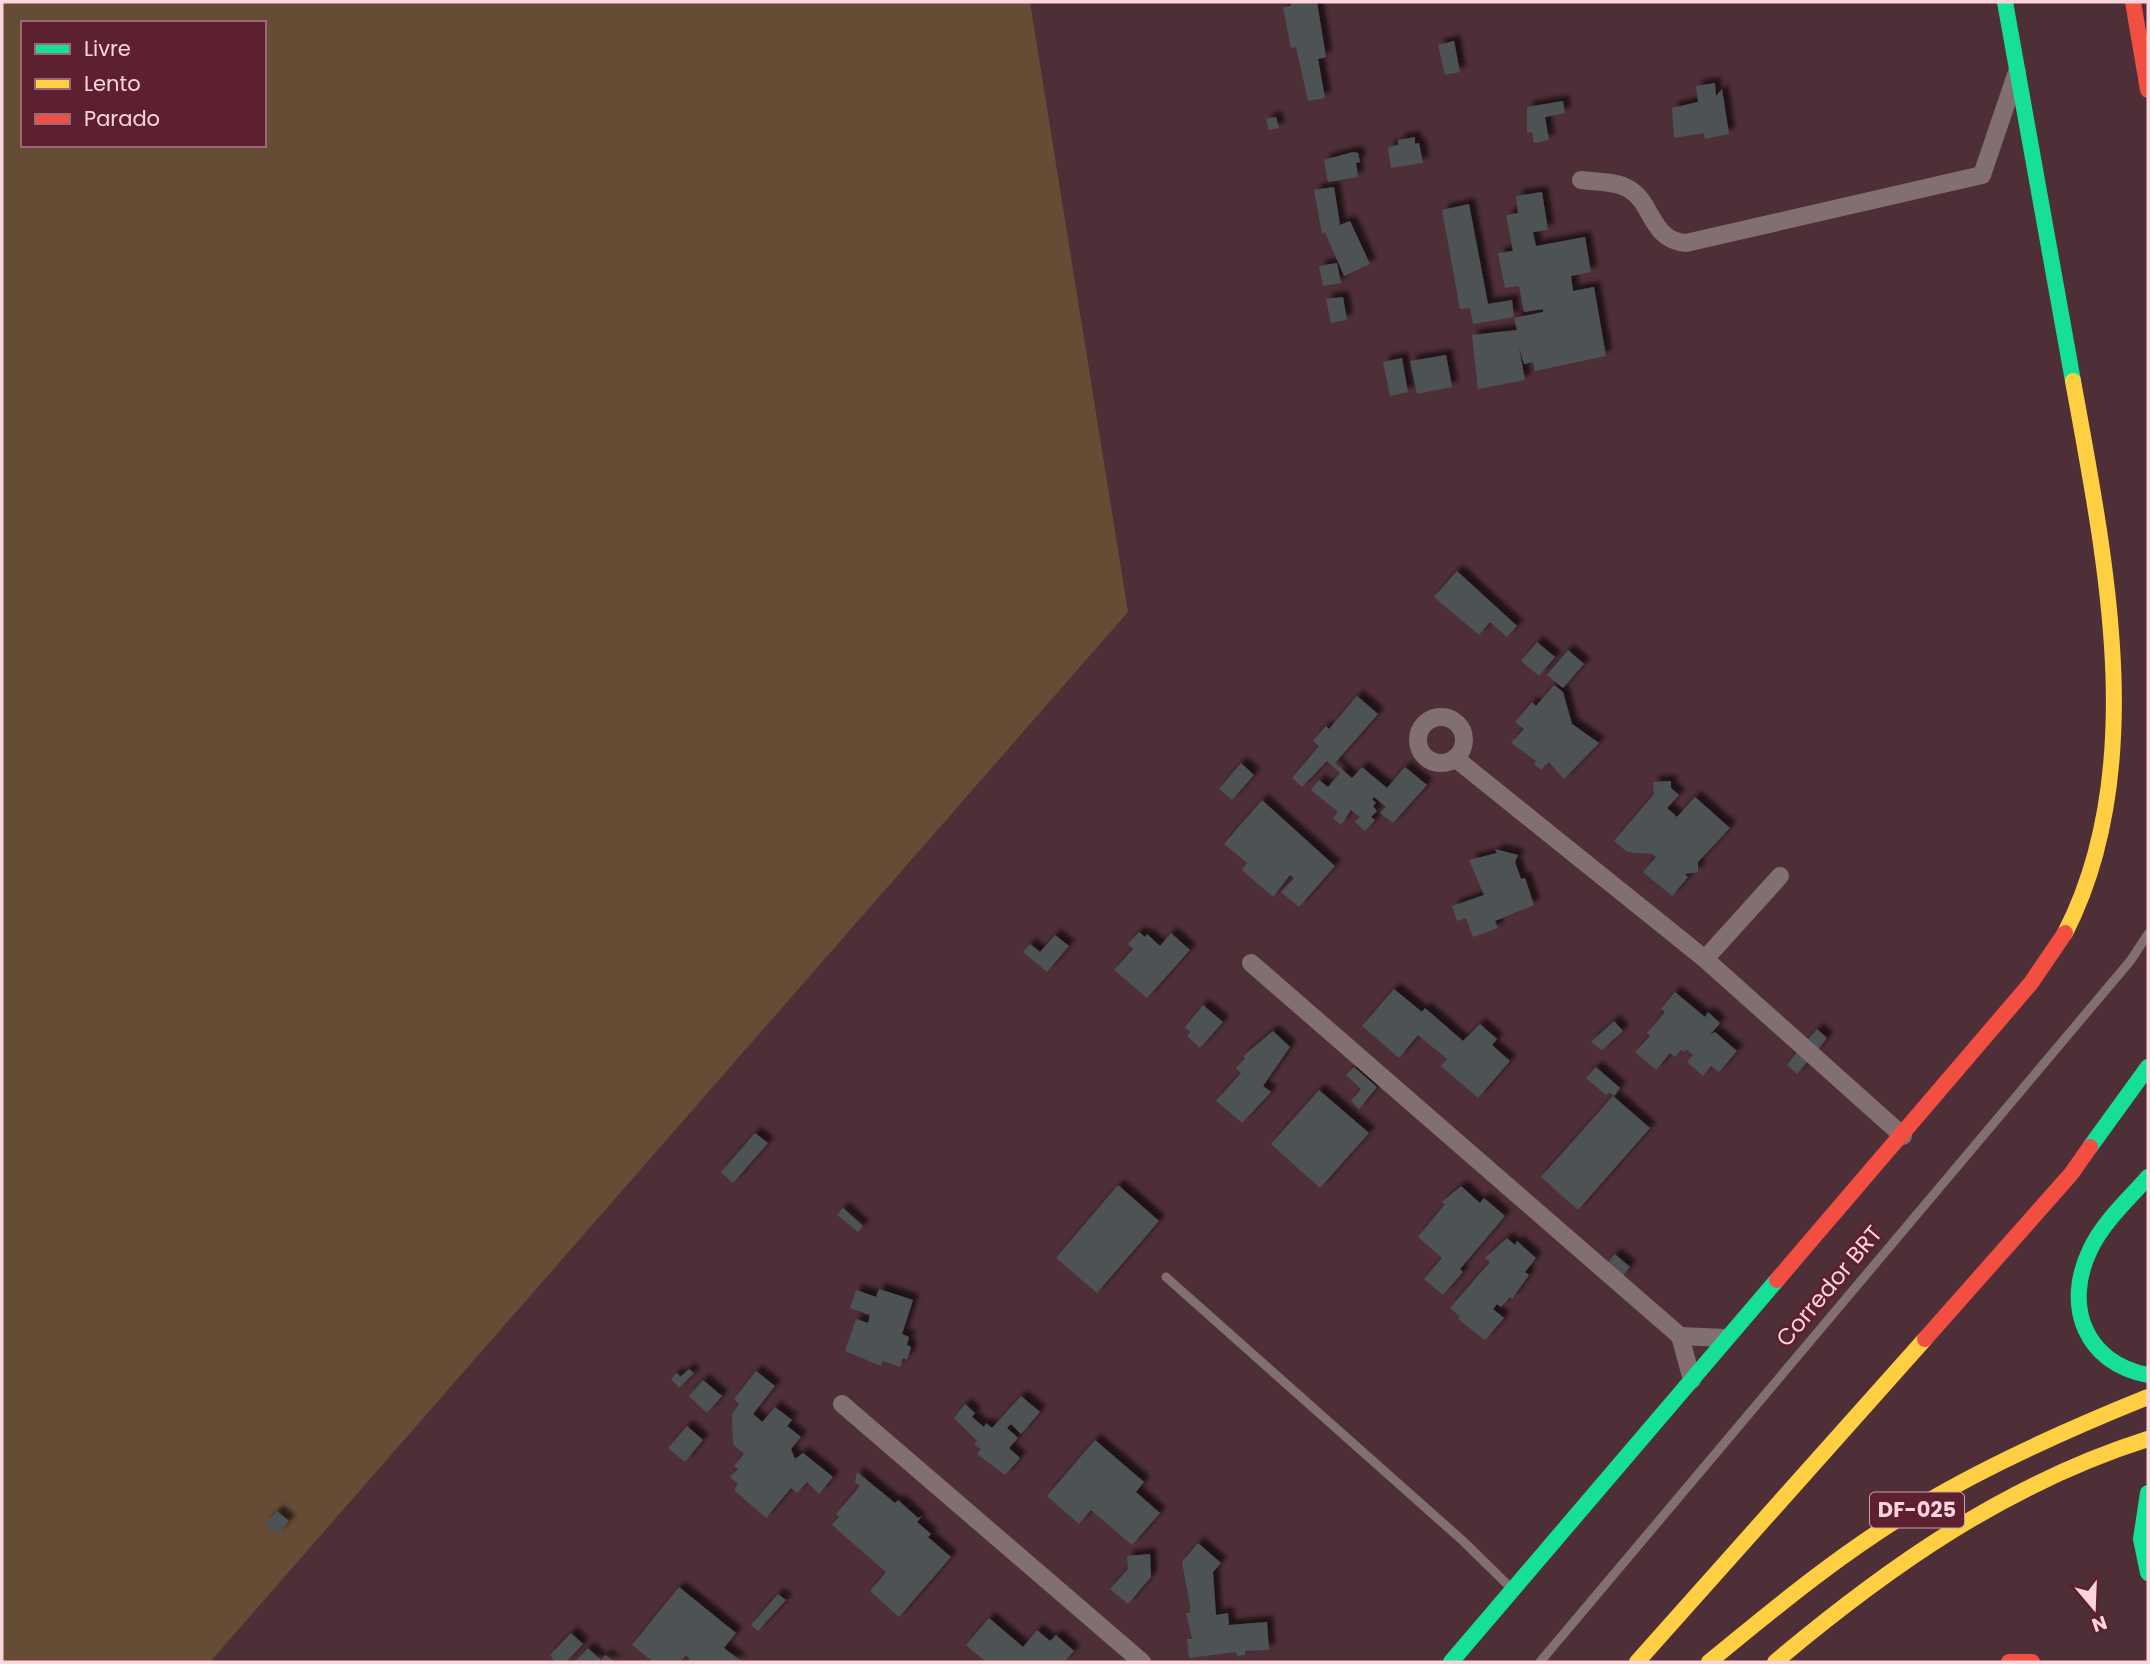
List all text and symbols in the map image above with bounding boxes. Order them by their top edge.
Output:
legend [21,21,266,147]
text: Livre [84,34,131,63]
text: Lento [84,69,141,98]
text: Parado [84,104,160,133]
street label: Corredor BRT [1769,1218,1889,1354]
road number: DF-025 [1870,1492,1964,1528]
north arrow [2059,1573,2129,1643]
text: N [2088,1609,2111,1639]

